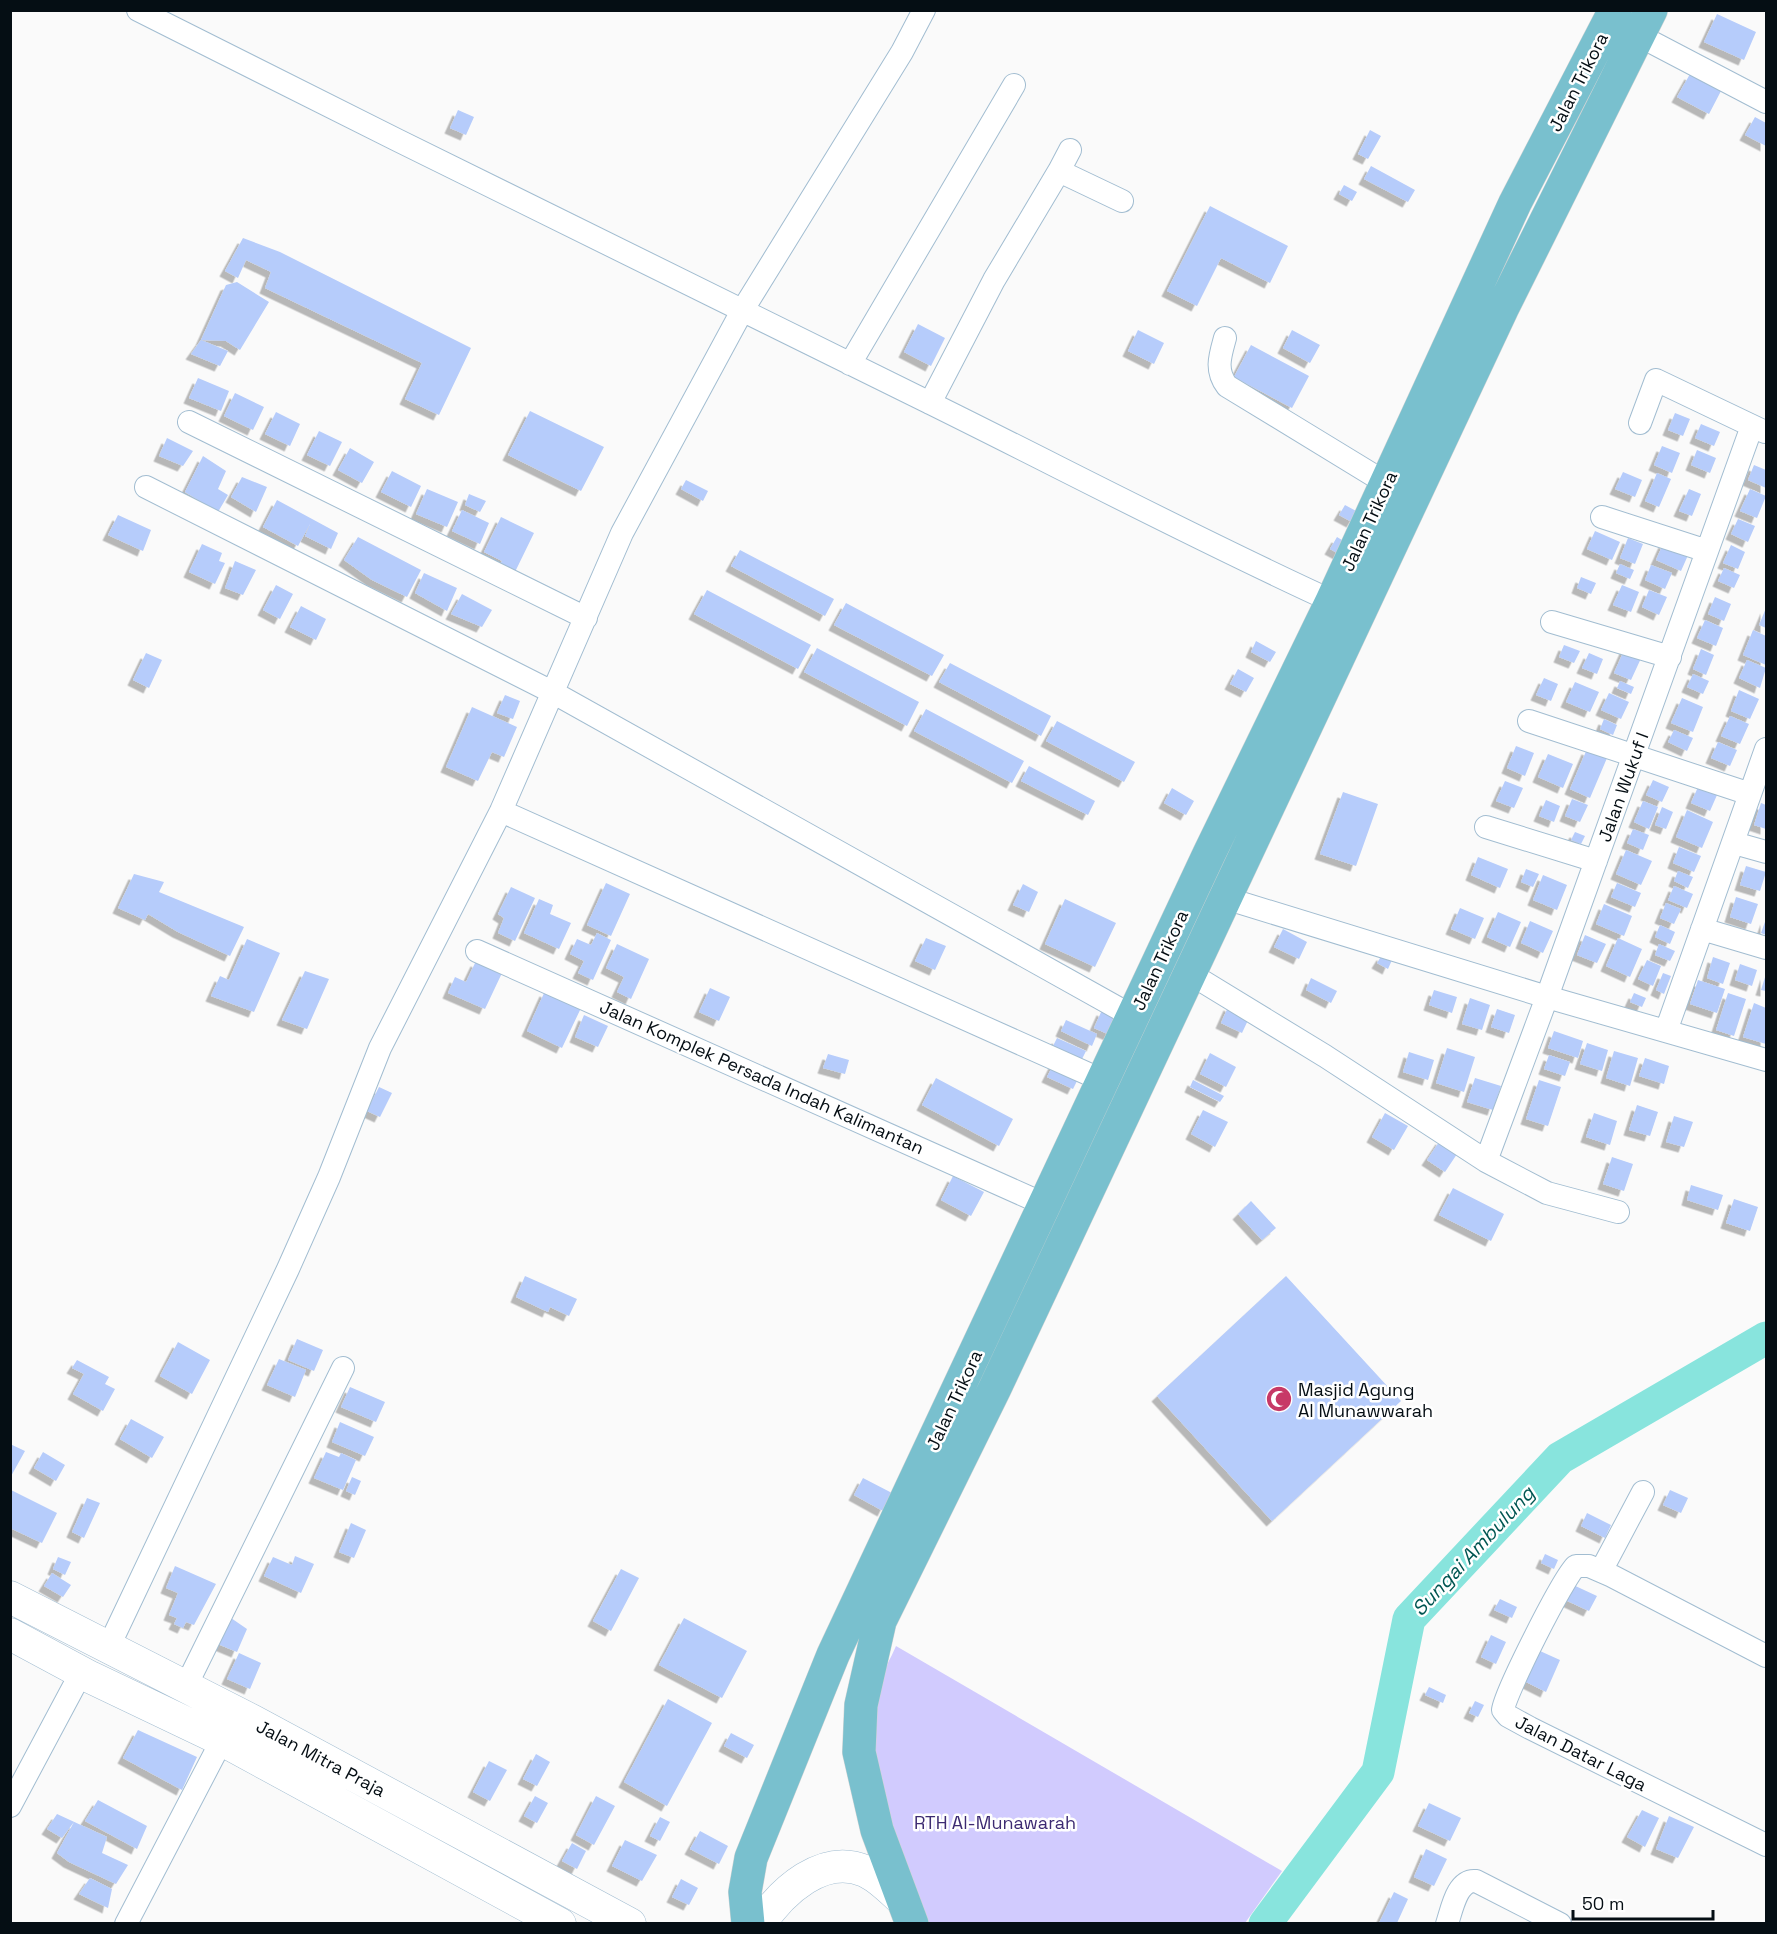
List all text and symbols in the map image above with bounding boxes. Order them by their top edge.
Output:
street label: Jalan Trikora [1543,29,1613,135]
street label: Jalan Trikora [1336,467,1402,575]
street label: Jalan Wukuf I [1592,729,1654,845]
street label: Jalan Trikora [1127,906,1193,1014]
street label: Jalan Komplek Persada Indah Kalimantan [596,995,928,1159]
street label: Jalan Trikora [921,1346,987,1454]
place label: Masjid Agung Al Munawwarah [1298,1378,1433,1422]
mosque icon: Masjid Agung Al Munawwarah [1264,1384,1294,1414]
water label: Sungai Ambulung [1406,1480,1541,1621]
street label: Jalan Datar Laga [1511,1710,1651,1796]
street label: Jalan Mitra Praja [252,1714,390,1802]
park label: RTH Al-Munawarah [914,1811,1076,1834]
scale bar [1573,1883,1712,1921]
text: 50 m [1582,1892,1624,1915]

